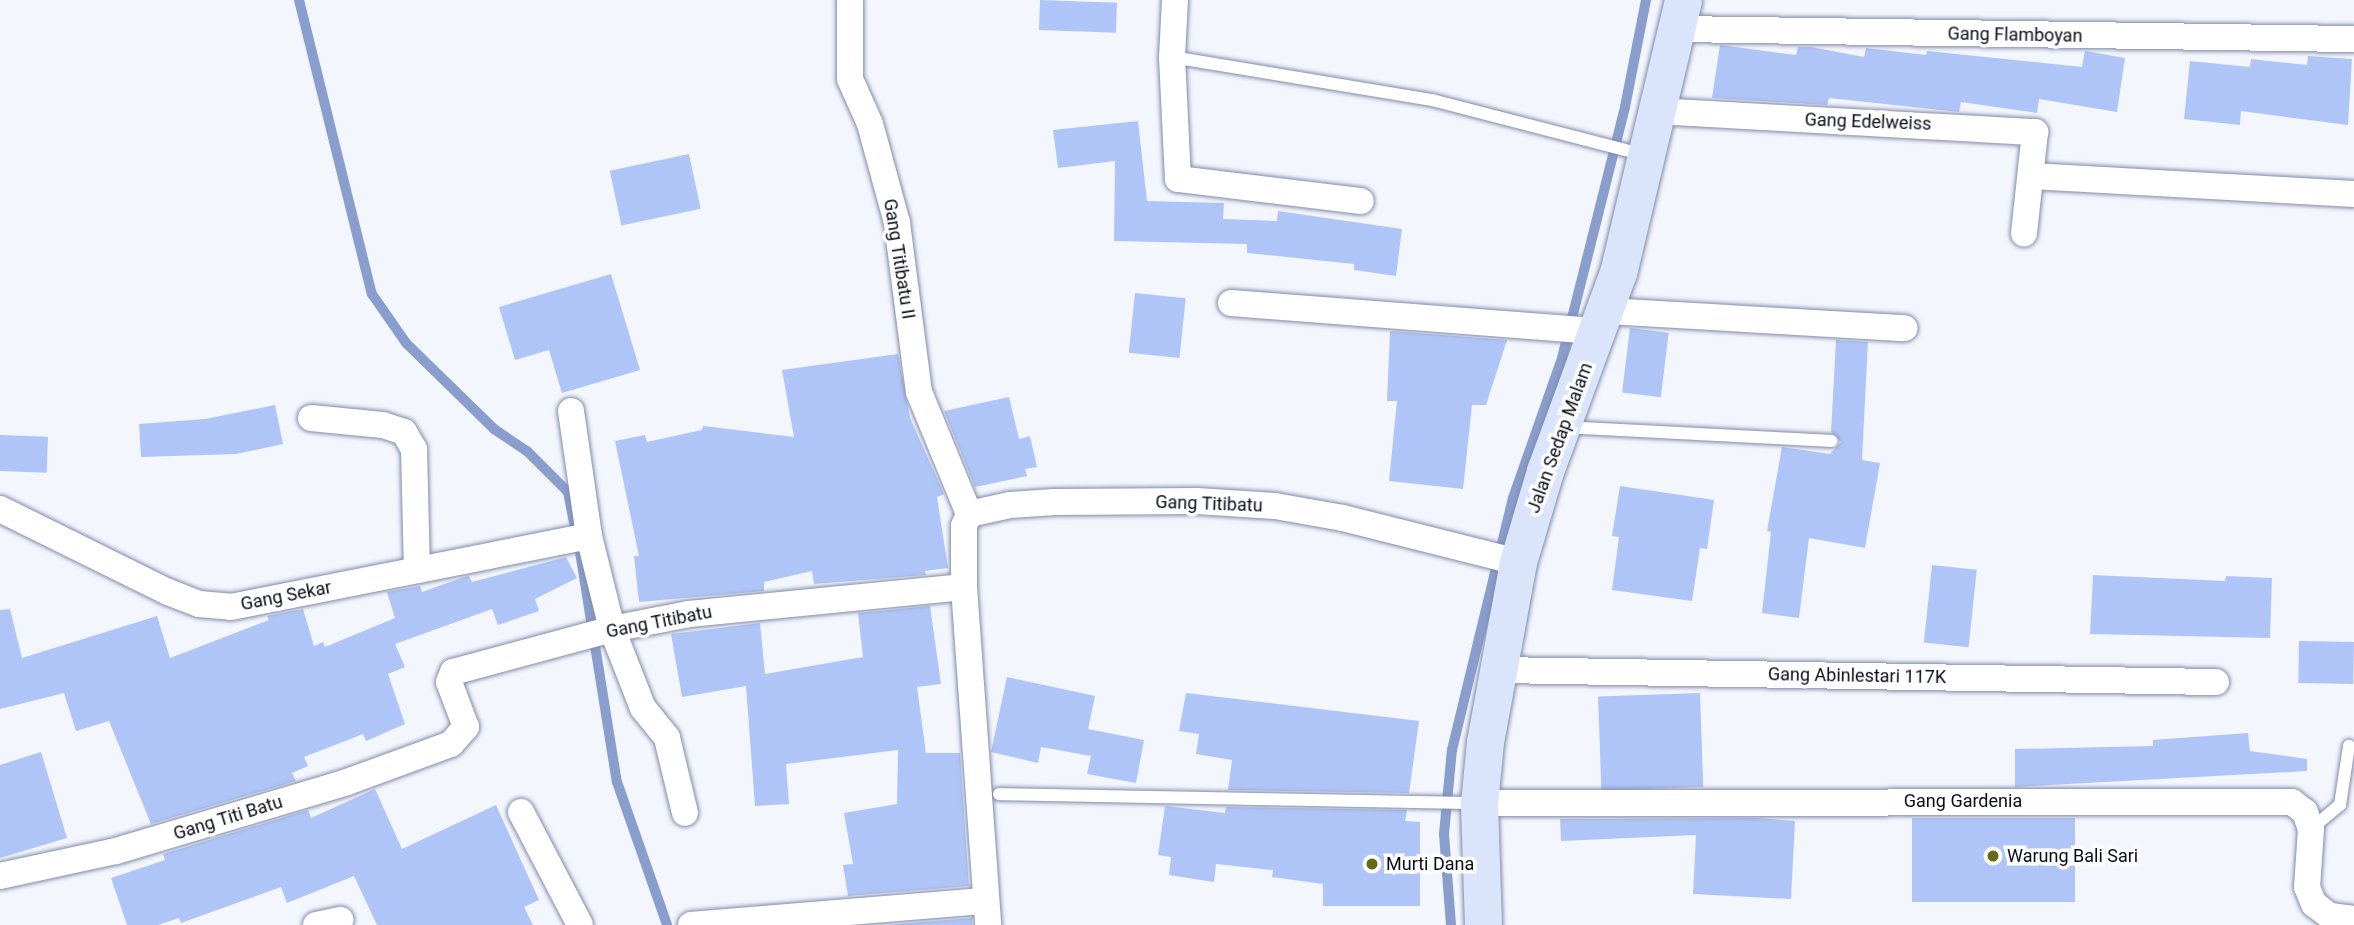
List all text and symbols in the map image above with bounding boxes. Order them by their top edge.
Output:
street label: Gang Flamboyan [1947,23,2083,47]
street label: Gang Edelweiss [1804,109,1932,135]
street label: Gang Titibatu II [879,197,919,321]
street label: Jalan Sedap Malam [1523,360,1597,516]
street label: Gang Titibatu [1155,491,1263,517]
street label: Gang Sekar [239,577,333,615]
street label: Gang Titibatu [604,601,714,643]
street label: Gang Abinlestari 117K [1768,664,1946,688]
street label: Gang Gardenia [1904,790,2022,812]
street label: Gang Titi Batu [171,791,285,845]
place label: Warung Bali Sari [2007,845,2138,867]
marker: Warung Bali Sari [1985,848,2001,864]
place label: Murti Dana [1386,853,1474,875]
marker: Murti Dana [1364,856,1380,872]

